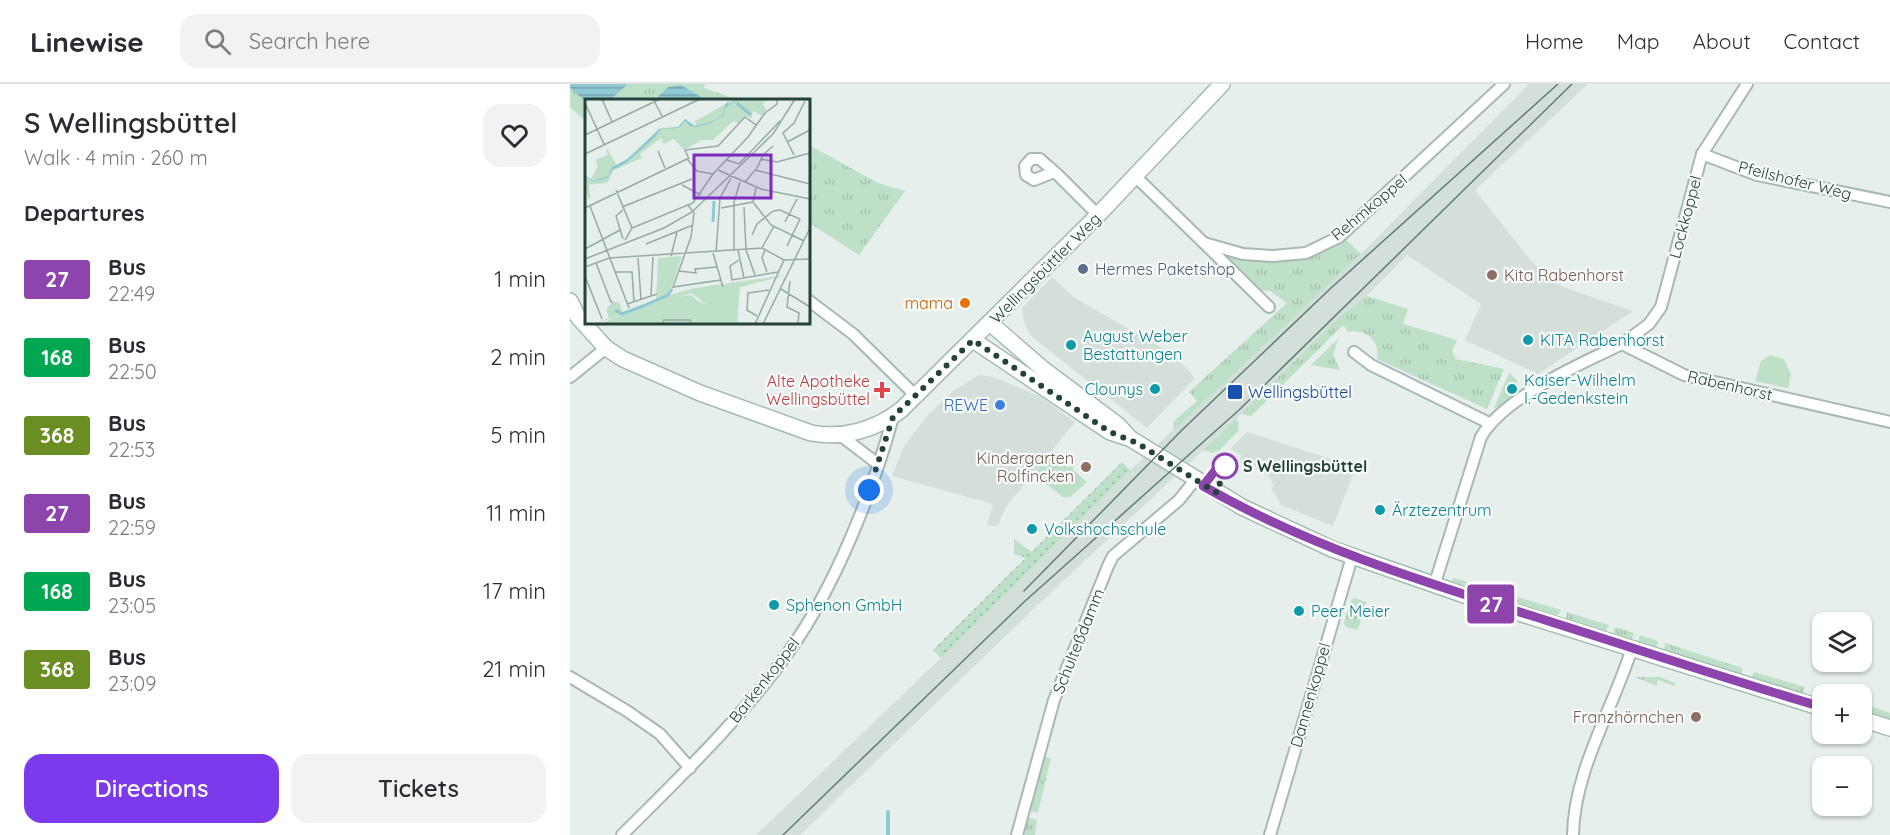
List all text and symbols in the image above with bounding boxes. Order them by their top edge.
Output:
search box [180,14,600,68]
text: Linewise [30,24,144,59]
icon: search [201,25,234,58]
text: Search here [249,27,370,55]
text: Home [1525,28,1584,54]
text: Map [1617,28,1660,54]
text: About [1693,28,1751,54]
text: Contact [1784,28,1860,54]
inset map [585,99,810,324]
button: heart [483,104,546,167]
text: S Wellingsbüttel [24,105,237,140]
text: Walk · 4 min · 260 m [24,145,208,170]
street label: Pfeilshofer Weg [1736,156,1854,204]
street label: Rehmkoppel [1327,169,1411,245]
street label: Lockkoppel [1664,173,1706,261]
text: Departures [24,199,145,227]
street label: Wellingsbüttler Weg [985,208,1105,328]
text: Bus [108,253,146,281]
place label: Hermes Paketshop [1095,259,1235,279]
marker: Hermes Paketshop [1076,262,1090,276]
text: 1 min [494,265,546,293]
place label: Kita Rabenhorst [1504,265,1624,285]
text: 27 [45,266,69,292]
marker: Kita Rabenhorst [1485,268,1499,282]
text: 22:49 [108,281,155,306]
place label: mama [904,293,953,313]
marker: mama [958,296,972,310]
place label: August Weber Bestattungen [1083,326,1188,364]
place label: KITA Rabenhorst [1540,330,1665,350]
text: Bus [108,331,146,359]
marker: KITA Rabenhorst [1521,333,1535,347]
marker: August Weber Bestattungen [1064,338,1078,352]
text: 2 min [490,343,546,371]
text: 168 [41,344,73,370]
text: 22:50 [108,359,157,384]
street label: Rabenhorst [1686,366,1774,404]
place label: Kaiser-Wilhelm I.-Gedenkstein [1524,370,1636,408]
place label: Alte Apotheke Wellingsbüttel [766,371,870,409]
place label: Clounys [1085,379,1143,399]
marker: Clounys [1148,382,1162,396]
place label: Wellingsbüttel [1248,382,1352,402]
marker: Kaiser-Wilhelm I.-Gedenkstein [1505,382,1519,396]
marker: Alte Apotheke Wellingsbüttel [875,383,889,397]
marker: Wellingsbüttel [1226,383,1244,401]
place label: REWE [944,395,988,415]
marker: REWE [993,398,1007,412]
text: Bus [108,409,146,437]
text: 5 min [491,421,546,449]
text: 368 [40,422,74,448]
text: 22:53 [108,437,155,462]
place label: Kindergarten Rolfincken [976,448,1074,486]
marker: S Wellingsbüttel [1212,453,1238,479]
place label: S Wellingsbüttel [1243,456,1367,476]
marker: Kindergarten Rolfincken [1079,460,1093,474]
your location [854,475,884,505]
text: Bus [108,487,146,515]
text: 11 min [486,499,546,527]
text: 27 [45,500,69,526]
place label: Ärztezentrum [1392,500,1492,520]
marker: Ärztezentrum [1373,503,1387,517]
text: 22:59 [108,515,156,540]
place label: Volkshochschule [1044,519,1166,539]
marker: Volkshochschule [1025,522,1039,536]
text: Bus [108,565,146,593]
text: 17 min [483,577,546,605]
text: 168 [41,578,73,604]
line badge: 27 [1464,584,1518,624]
street label: Schulteßdamm [1048,585,1108,697]
text: 27 [1479,591,1503,617]
text: 23:05 [108,593,156,618]
place label: Sphenon GmbH [786,595,902,615]
marker: Sphenon GmbH [767,598,781,612]
place label: Peer Meier [1311,601,1390,621]
marker: Peer Meier [1292,604,1306,618]
map controls [1812,612,1872,816]
button: layers [1812,612,1872,672]
street label: Barkenkoppel [724,633,804,727]
street label: Dannenkoppel [1286,640,1334,750]
text: Bus [108,643,146,671]
text: 21 min [482,655,546,683]
text: 368 [40,656,74,682]
text: 23:09 [108,671,156,696]
button: + [1812,684,1872,744]
place label: Franzhörnchen [1573,707,1684,727]
marker: Franzhörnchen [1689,710,1703,724]
button: Directions [24,754,279,823]
button: Tickets [291,754,546,823]
button: − [1812,756,1872,816]

